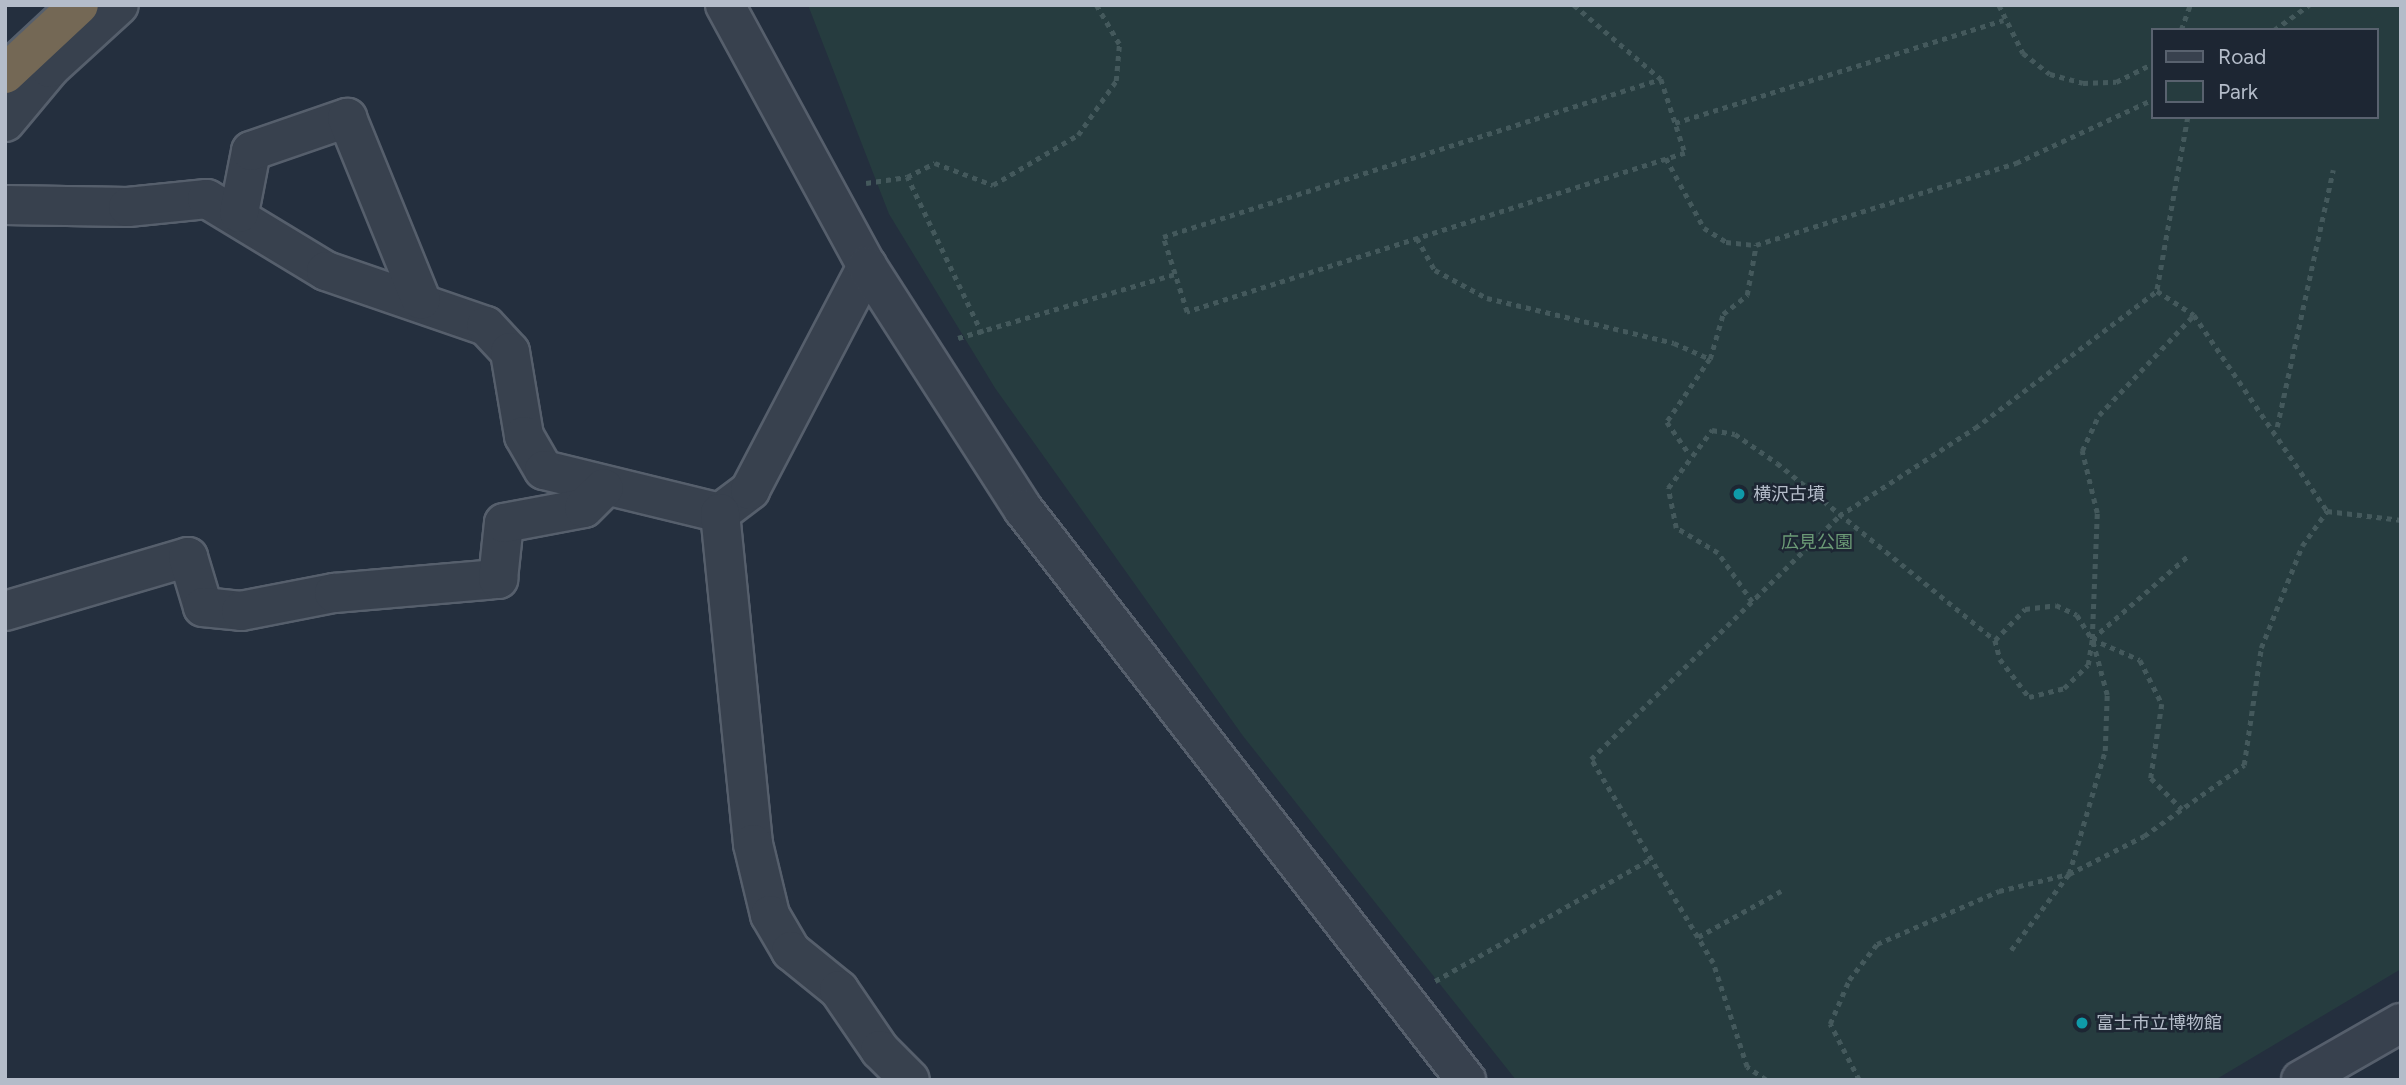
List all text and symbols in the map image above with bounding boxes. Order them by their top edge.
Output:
legend [2150,28,2378,119]
text: Road [2218,44,2266,69]
text: Park [2218,79,2258,104]
place label: 横沢古墳 [1753,483,1825,505]
marker: 横沢古墳 [1731,486,1747,502]
park label: 広見公園 [1781,531,1853,553]
place label: 富士市立博物館 [2096,1012,2222,1034]
marker: 富士市立博物館 [2074,1015,2090,1031]

